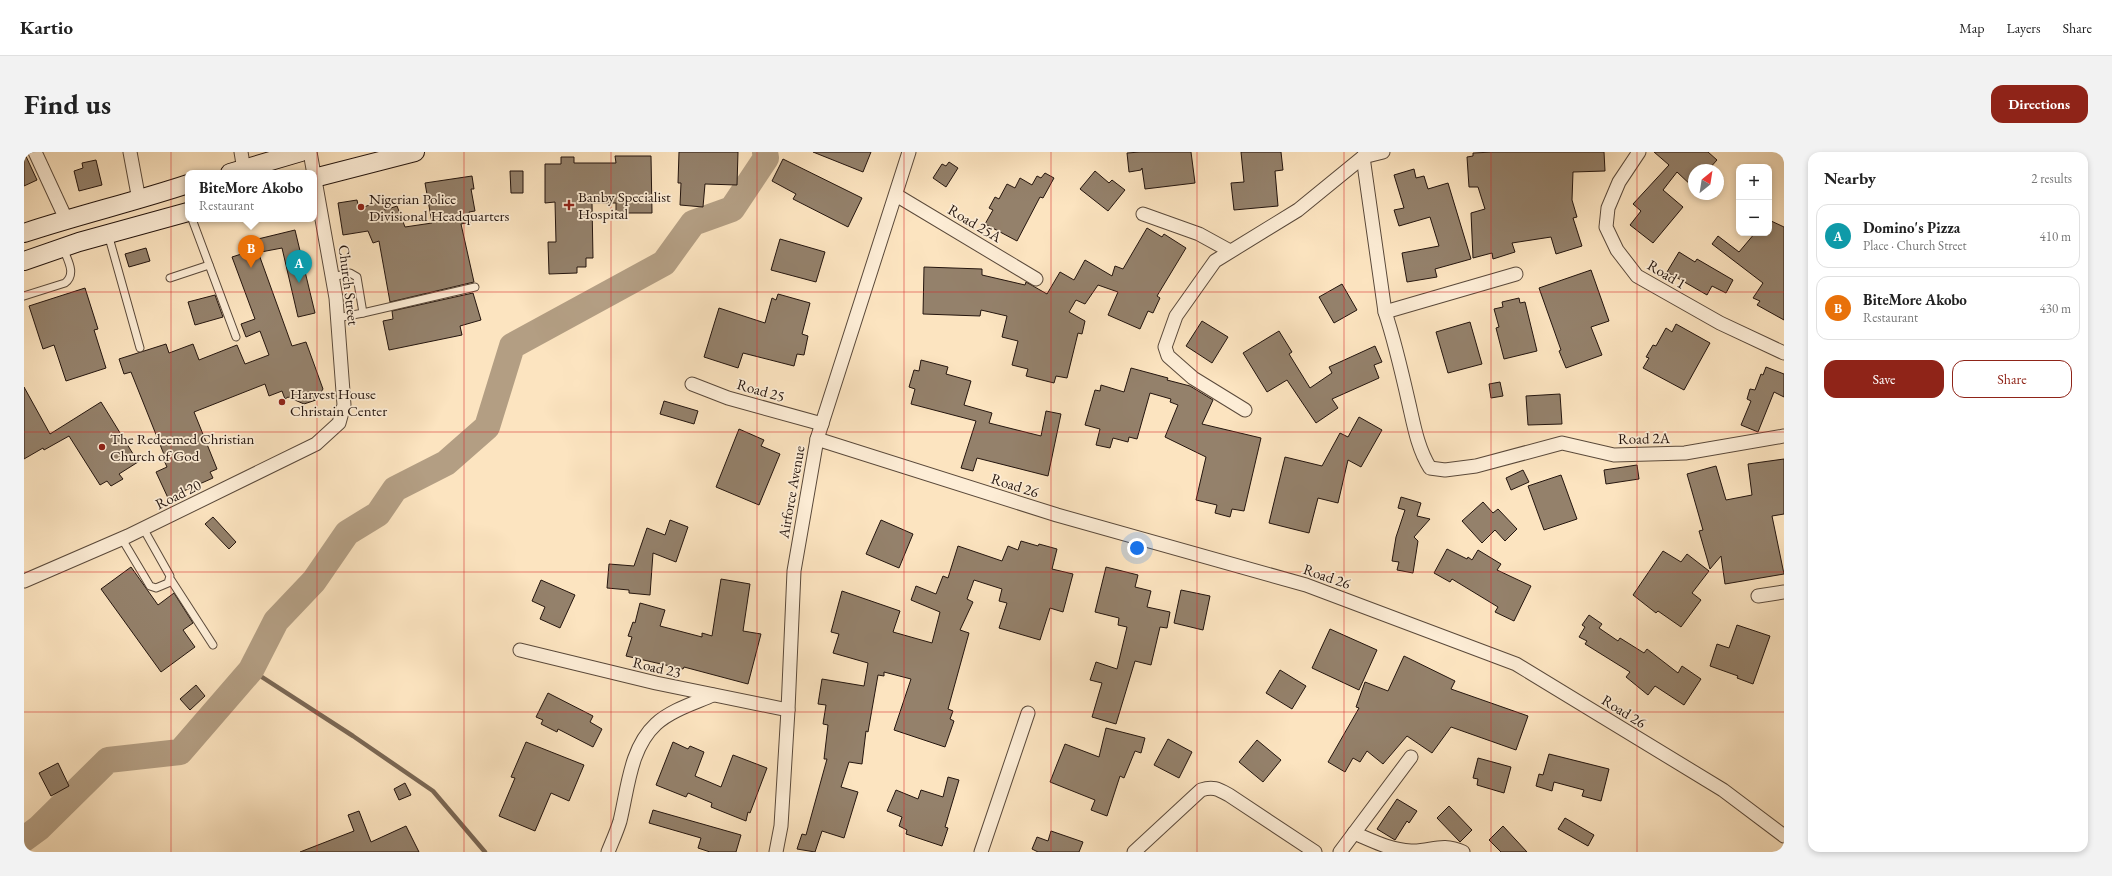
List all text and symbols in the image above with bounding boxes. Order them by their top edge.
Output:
text: Kartio [20,15,73,40]
text: Map [1959,19,1984,37]
text: Layers [2006,19,2041,37]
text: Share [2063,19,2092,37]
button: Directions [1991,85,2088,123]
text: Find us [24,86,111,122]
north arrow [1688,164,1724,200]
map controls [1736,164,1772,236]
button: + [1736,164,1772,200]
text: Nearby [1824,167,1876,189]
popup [185,170,317,222]
text: 2 results [2031,170,2072,187]
text: BiteMore Akobo [199,178,303,197]
place label: Banby Specialist Hospital [578,187,671,223]
place label: Nigerian Police Divisional Headquarters [369,189,510,225]
text: Restaurant [199,197,254,214]
marker: Banby Specialist Hospital [563,199,575,211]
street label: Road 25A [945,200,1006,247]
button: − [1736,200,1772,236]
marker: Nigerian Police Divisional Headquarters [356,202,366,212]
text: Domino's Pizza [1863,218,1960,237]
text: A [1833,228,1843,245]
text: 410 m [2040,228,2071,245]
pin: B [238,235,264,268]
text: Place · Church Street [1863,237,1967,254]
street label: Church Street [335,244,363,327]
pin: A [286,250,312,283]
street label: Road 1 [1644,255,1690,293]
text: BiteMore Akobo [1863,290,1967,309]
text: B [1834,300,1842,317]
text: 430 m [2040,300,2071,317]
text: Restaurant [1863,309,1918,326]
button: Save [1824,360,1944,398]
button: Share [1952,360,2072,398]
street label: Road 25 [735,374,787,406]
place label: Harvest House Christain Center [290,384,387,420]
marker: Harvest House Christain Center [277,397,287,407]
street label: Road 2A [1618,428,1671,448]
place label: The Redeemed Christian Church of God [110,429,254,465]
marker: The Redeemed Christian Church of God [97,442,107,452]
street label: Airforce Avenue [773,444,809,541]
street label: Road 26 [989,468,1041,502]
street label: Road 20 [152,475,204,513]
your location [1127,538,1147,558]
street label: Road 26 [1301,559,1353,593]
street label: Road 23 [631,652,683,682]
street label: Road 26 [1598,690,1650,732]

